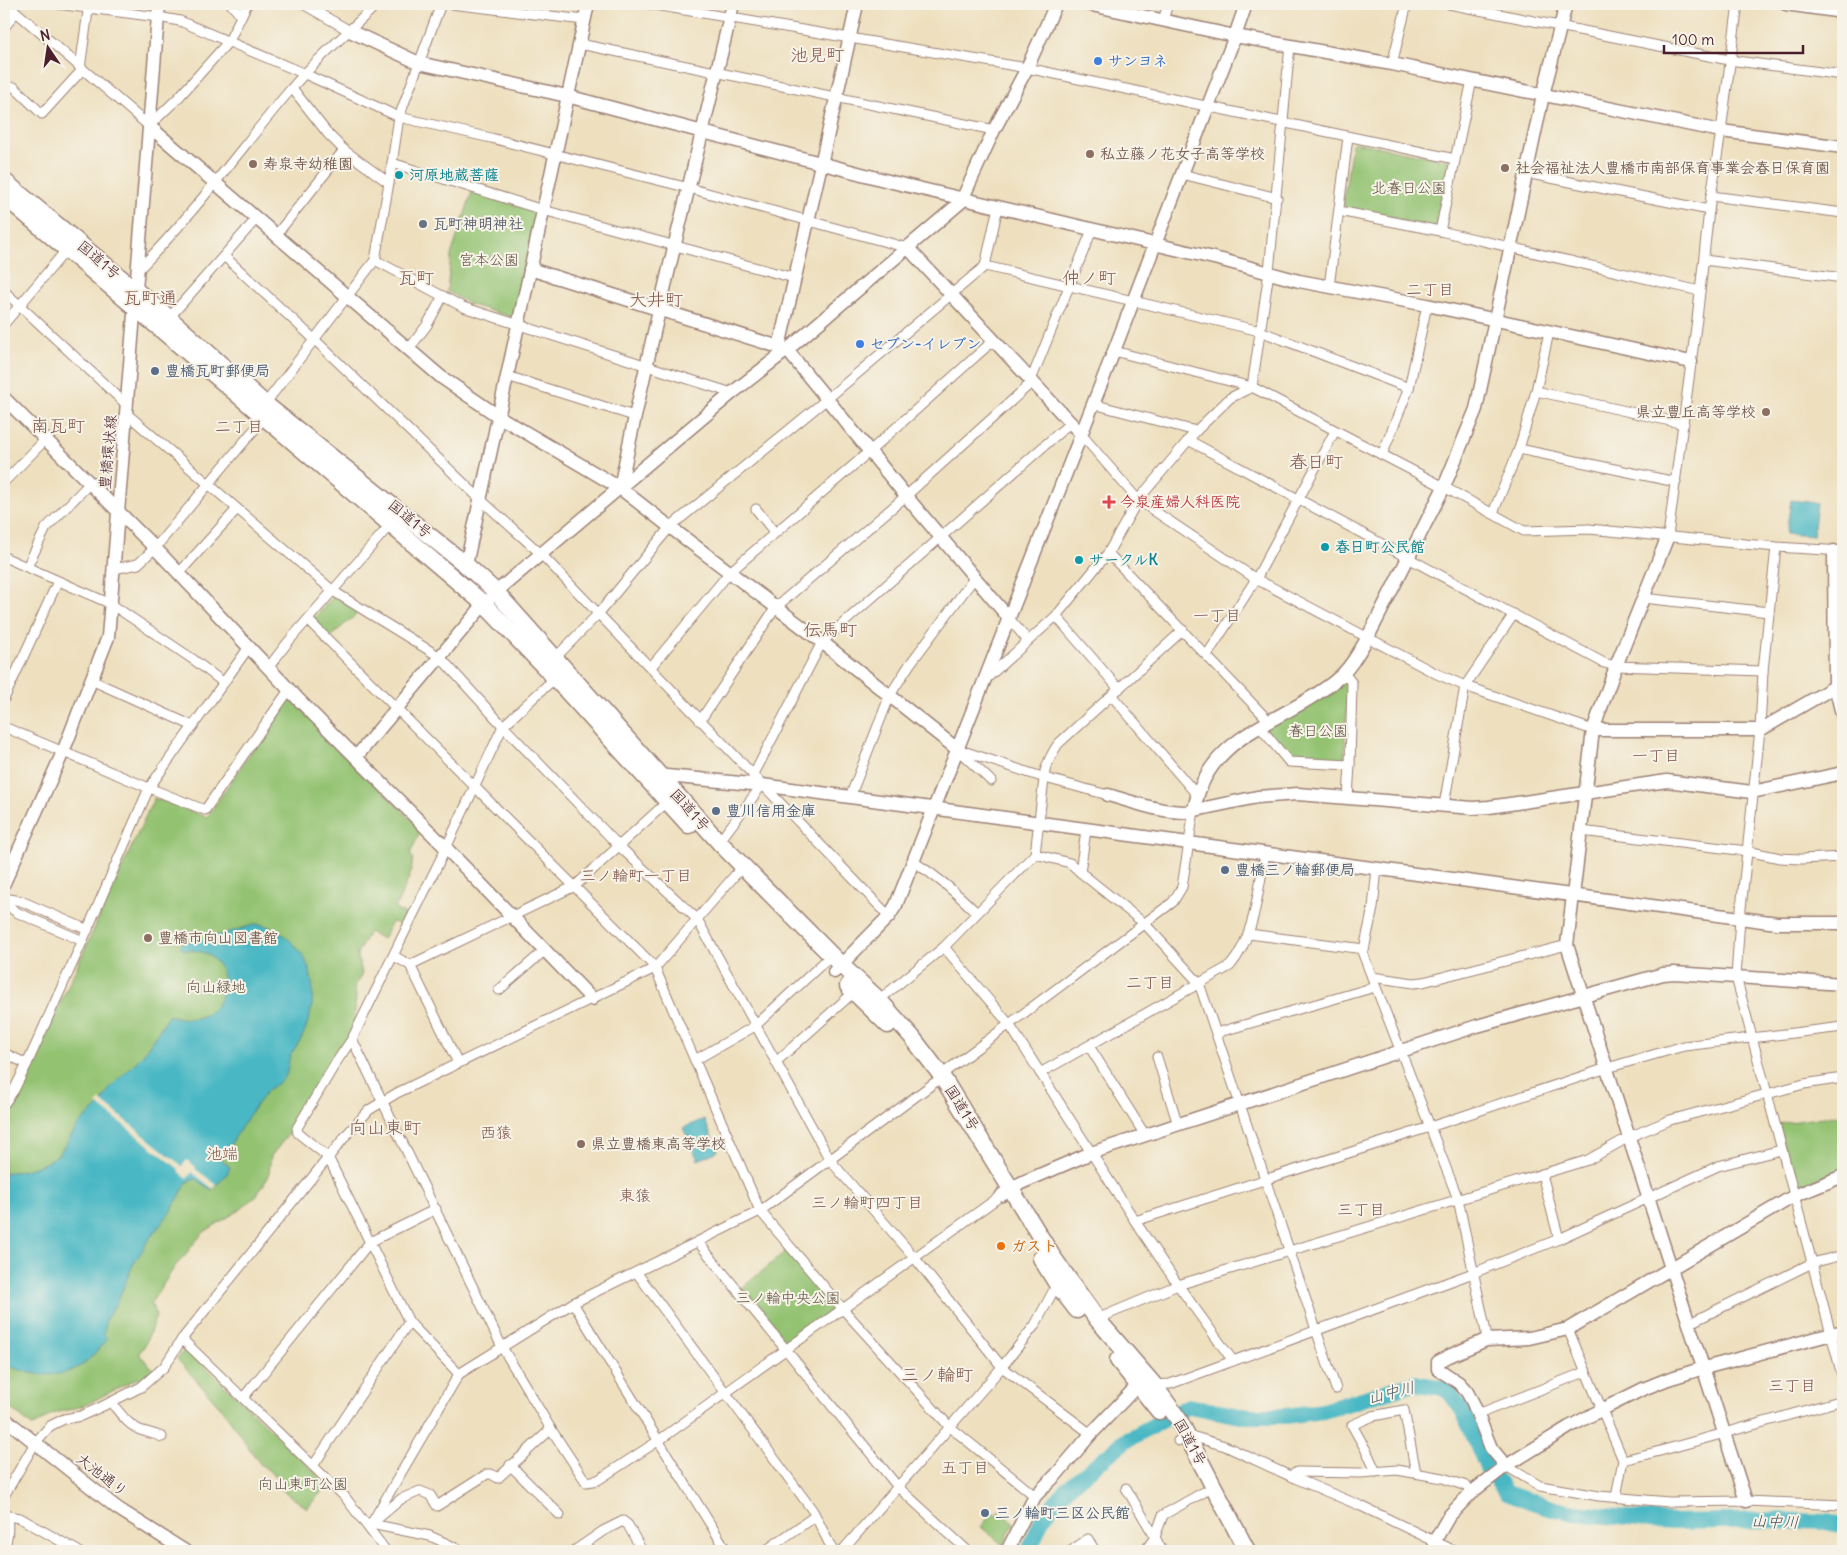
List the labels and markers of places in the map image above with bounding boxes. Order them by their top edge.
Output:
place label: サンヨネ [1108,51,1168,70]
marker: サンヨネ [1092,55,1104,67]
place label: 私立藤ノ花女子高等学校 [1100,144,1265,163]
marker: 私立藤ノ花女子高等学校 [1084,148,1096,160]
place label: 寿泉寺幼稚園 [263,154,353,173]
marker: 寿泉寺幼稚園 [247,158,259,170]
place label: 社会福祉法人豊橋市南部保育事業会春日保育園 [1515,158,1830,177]
marker: 社会福祉法人豊橋市南部保育事業会春日保育園 [1499,162,1511,174]
place label: 河原地蔵菩薩 [409,165,499,184]
marker: 河原地蔵菩薩 [393,169,405,181]
place label: 瓦町神明神社 [433,214,523,233]
marker: 瓦町神明神社 [417,218,429,230]
place label: セブン-イレブン [870,334,981,353]
marker: セブン-イレブン [854,338,866,350]
place label: 豊橋瓦町郵便局 [165,361,270,380]
marker: 豊橋瓦町郵便局 [149,365,161,377]
place label: 県立豊丘高等学校 [1636,402,1756,421]
marker: 県立豊丘高等学校 [1760,406,1772,418]
place label: 今泉産婦人科医院 [1120,492,1240,511]
marker: 今泉産婦人科医院 [1102,495,1116,509]
place label: 春日町公民館 [1335,537,1425,556]
marker: 春日町公民館 [1319,541,1331,553]
place label: サークルK [1089,550,1158,569]
marker: サークルK [1073,554,1085,566]
place label: 豊川信用金庫 [726,801,816,820]
marker: 豊川信用金庫 [710,805,722,817]
place label: 豊橋三ノ輪郵便局 [1235,860,1355,879]
marker: 豊橋三ノ輪郵便局 [1219,864,1231,876]
place label: 豊橋市向山図書館 [158,928,278,947]
marker: 豊橋市向山図書館 [142,932,154,944]
place label: 県立豊橋東高等学校 [591,1134,726,1153]
marker: 県立豊橋東高等学校 [575,1138,587,1150]
place label: ガスト [1011,1236,1058,1255]
marker: ガスト [995,1240,1007,1252]
place label: 三ノ輪町三区公民館 [995,1503,1130,1522]
marker: 三ノ輪町三区公民館 [979,1507,991,1519]

